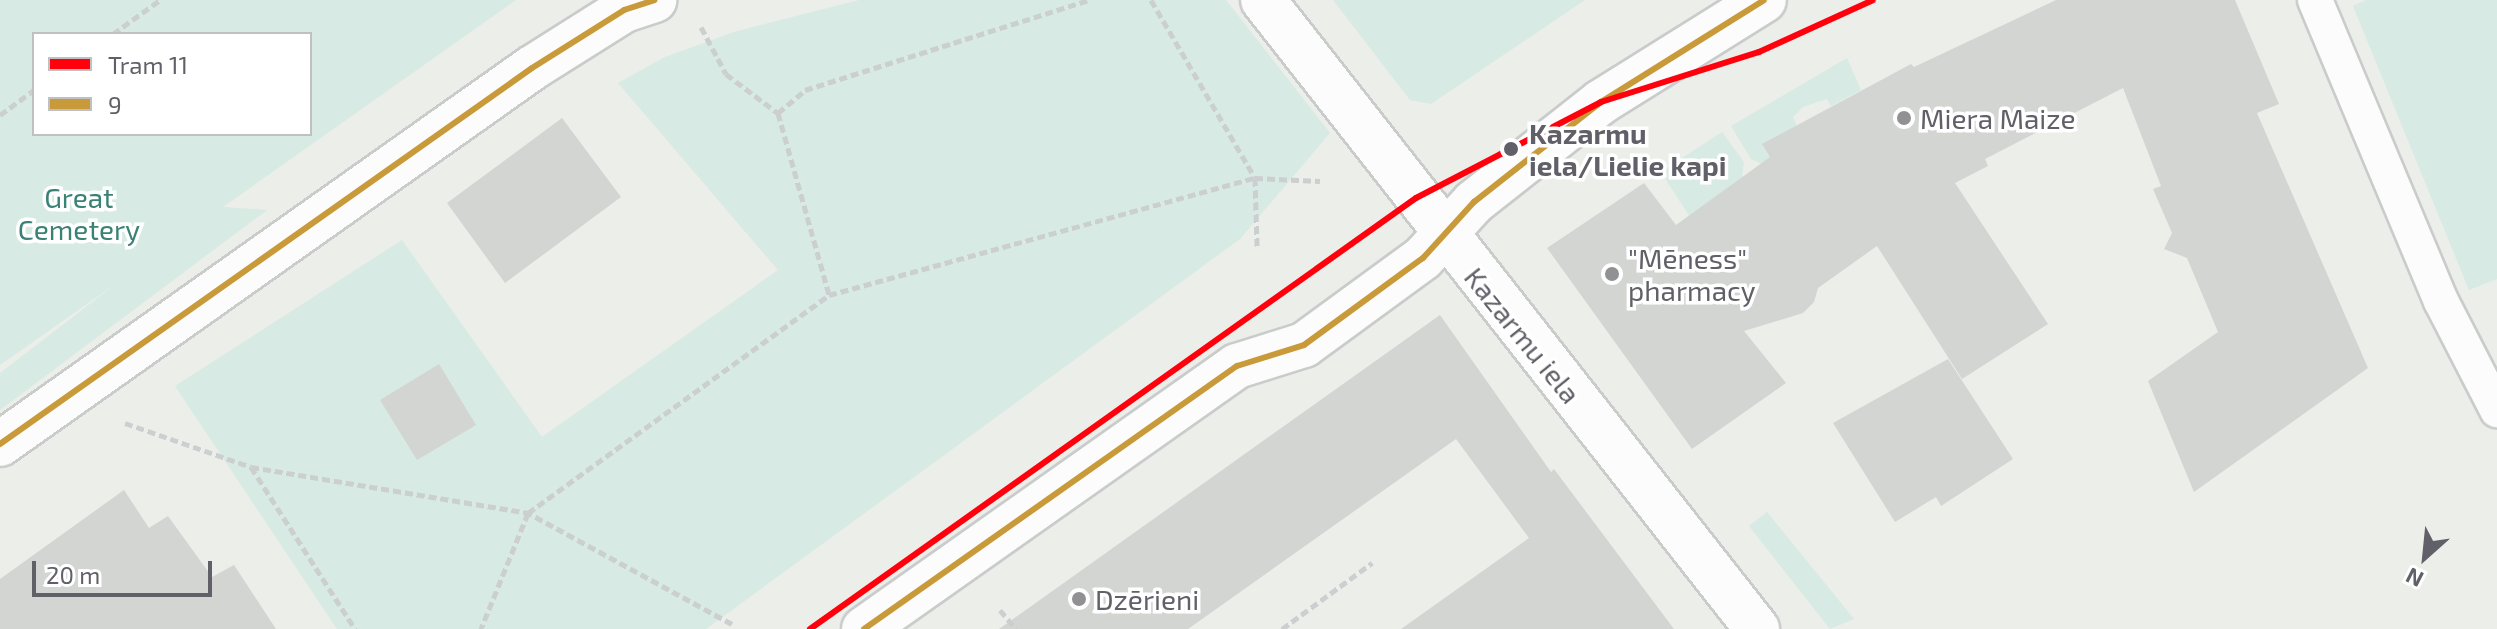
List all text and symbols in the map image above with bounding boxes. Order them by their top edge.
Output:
legend [32,32,312,136]
text: Tram 11 [108,50,188,79]
text: 9 [108,90,122,119]
place label: Miera Maize [1920,101,2076,135]
marker: Miera Maize [1895,109,1913,127]
place label: Kazarmu iela/Lielie kapi [1529,116,1727,182]
marker: Kazarmu iela/Lielie kapi [1500,138,1522,160]
park label: Great Cemetery [18,180,140,246]
place label: "Mēness" pharmacy [1628,241,1756,307]
street label: Kazarmu iela [1458,260,1588,410]
marker: "Mēness" pharmacy [1603,265,1621,283]
north arrow [2385,517,2465,597]
scale bar [36,545,216,595]
text: 20 m [46,560,100,589]
text: N [2401,563,2427,594]
place label: Dzērieni [1095,582,1199,616]
marker: Dzērieni [1070,590,1088,608]

